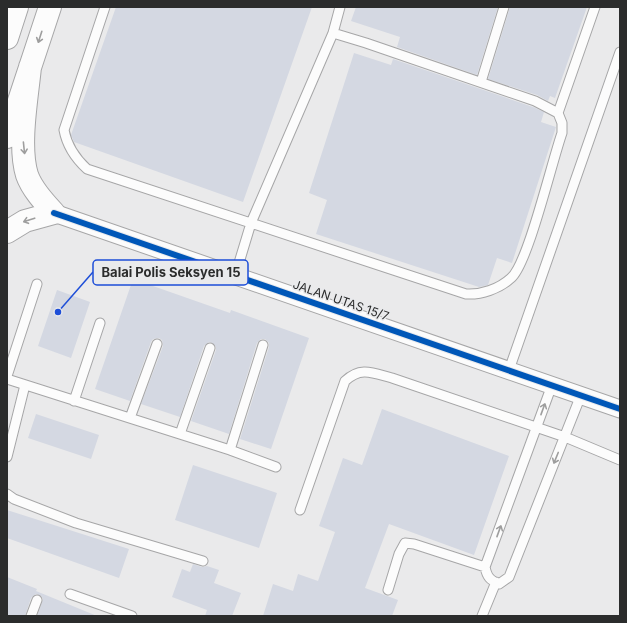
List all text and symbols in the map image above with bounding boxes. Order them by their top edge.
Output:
one-way arrow [36,31,43,44]
one-way arrow [20,141,28,154]
one-way arrow [23,217,36,224]
callout: Balai Polis Seksyen 15 [93,260,248,285]
text: Balai Polis Seksyen 15 [101,264,241,280]
street label: JALAN UTAS 15/7 [291,277,391,324]
one-way arrow [540,403,548,415]
one-way arrow [552,451,560,463]
one-way arrow [495,525,503,537]

